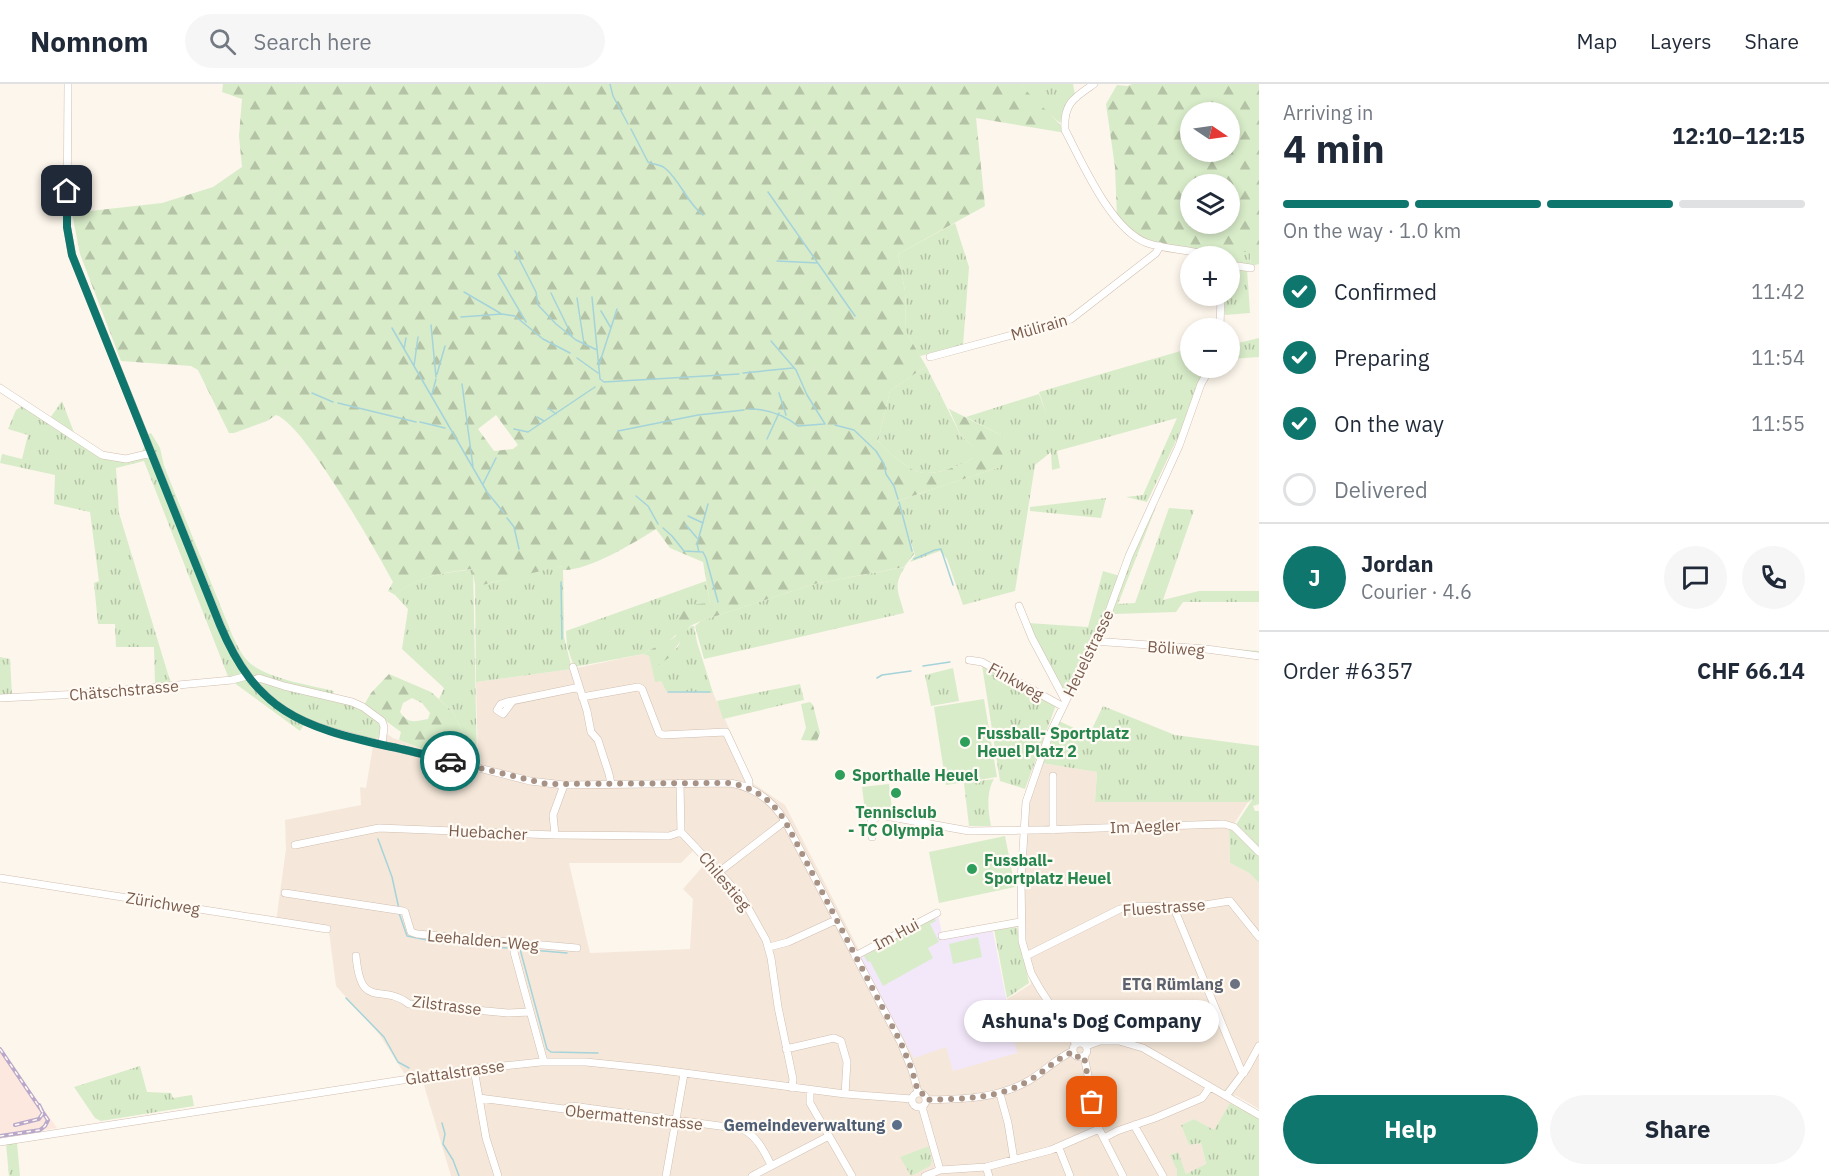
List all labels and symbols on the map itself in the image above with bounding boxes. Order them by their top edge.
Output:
north arrow [1180,102,1240,162]
pin [41,165,92,216]
street label: Mülirain [1008,309,1070,345]
street label: Heuelstrasse [1058,606,1118,700]
street label: Böliweg [1147,636,1206,660]
street label: Finkweg [985,658,1048,705]
street label: Chätschstrasse [68,675,180,705]
place label: Fussball- Sportplatz Heuel Platz 2 [977,723,1129,761]
courier [420,731,480,791]
marker: Fussball- Sportplatz Heuel Platz 2 [958,735,972,749]
place label: Sporthalle Heuel [852,765,978,785]
marker: Sporthalle Heuel [833,768,847,782]
marker: Tennisclub - TC Olympia [889,786,903,800]
place label: Tennisclub - TC Olympia [848,802,944,840]
street label: Im Aegler [1109,815,1181,837]
street label: Huebacher [448,820,528,844]
street label: Chilestieg [695,847,756,915]
place label: Fussball- Sportplatz Heuel [984,850,1111,888]
marker: Fussball- Sportplatz Heuel [965,862,979,876]
street label: Zürichweg [125,887,202,919]
street label: Fluestrasse [1122,894,1206,920]
street label: Im Hui [870,914,922,954]
street label: Leehalden-Weg [426,925,540,955]
place label: ETG Rümlang [1122,974,1223,994]
marker: ETG Rümlang [1228,977,1242,991]
street label: Zilstrasse [411,991,483,1019]
callout: Ashuna's Dog Company [964,1000,1220,1042]
street label: Glattalstrasse [404,1055,506,1089]
pin [1066,1076,1117,1127]
street label: Obermattenstrasse [564,1100,704,1134]
place label: Gemeindeverwaltung [723,1115,885,1135]
marker: Gemeindeverwaltung [890,1118,904,1132]

